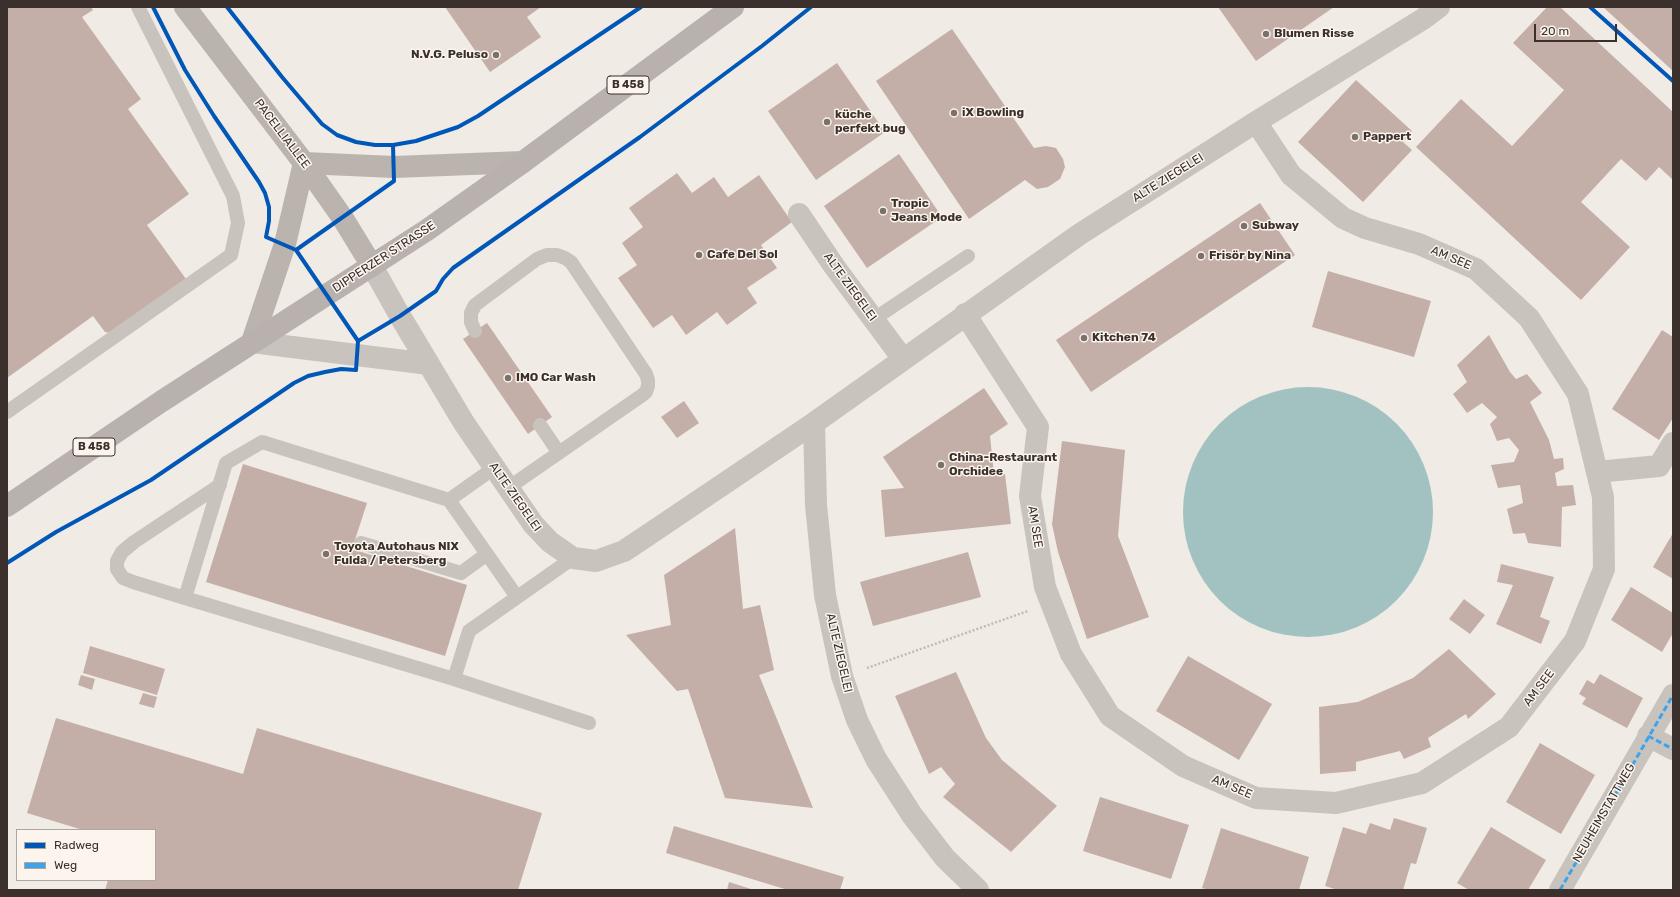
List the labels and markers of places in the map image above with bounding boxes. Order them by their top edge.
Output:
place label: Blumen Risse [1274,27,1354,41]
marker: Blumen Risse [1261,29,1271,39]
place label: N.V.G. Peluso [411,48,488,62]
marker: N.V.G. Peluso [491,50,501,60]
place label: iX Bowling [962,106,1024,120]
place label: küche perfekt bug [835,108,906,136]
marker: iX Bowling [949,108,959,118]
marker: küche perfekt bug [822,117,832,127]
place label: Pappert [1363,130,1411,144]
marker: Pappert [1350,132,1360,142]
place label: Tropic Jeans Mode [891,197,962,225]
marker: Tropic Jeans Mode [878,206,888,216]
place label: Subway [1252,219,1299,233]
marker: Subway [1239,221,1249,231]
place label: Cafe Del Sol [707,248,778,262]
place label: Frisör by Nina [1209,249,1291,263]
marker: Cafe Del Sol [694,250,704,260]
marker: Frisör by Nina [1196,251,1206,261]
place label: Kitchen 74 [1092,331,1156,345]
marker: Kitchen 74 [1079,333,1089,343]
place label: IMO Car Wash [516,371,596,385]
marker: IMO Car Wash [503,373,513,383]
place label: China-Restaurant Orchidee [949,451,1057,479]
marker: China-Restaurant Orchidee [936,460,946,470]
place label: Toyota Autohaus NIX Fulda / Petersberg [334,540,459,568]
marker: Toyota Autohaus NIX Fulda / Petersberg [321,549,331,559]

